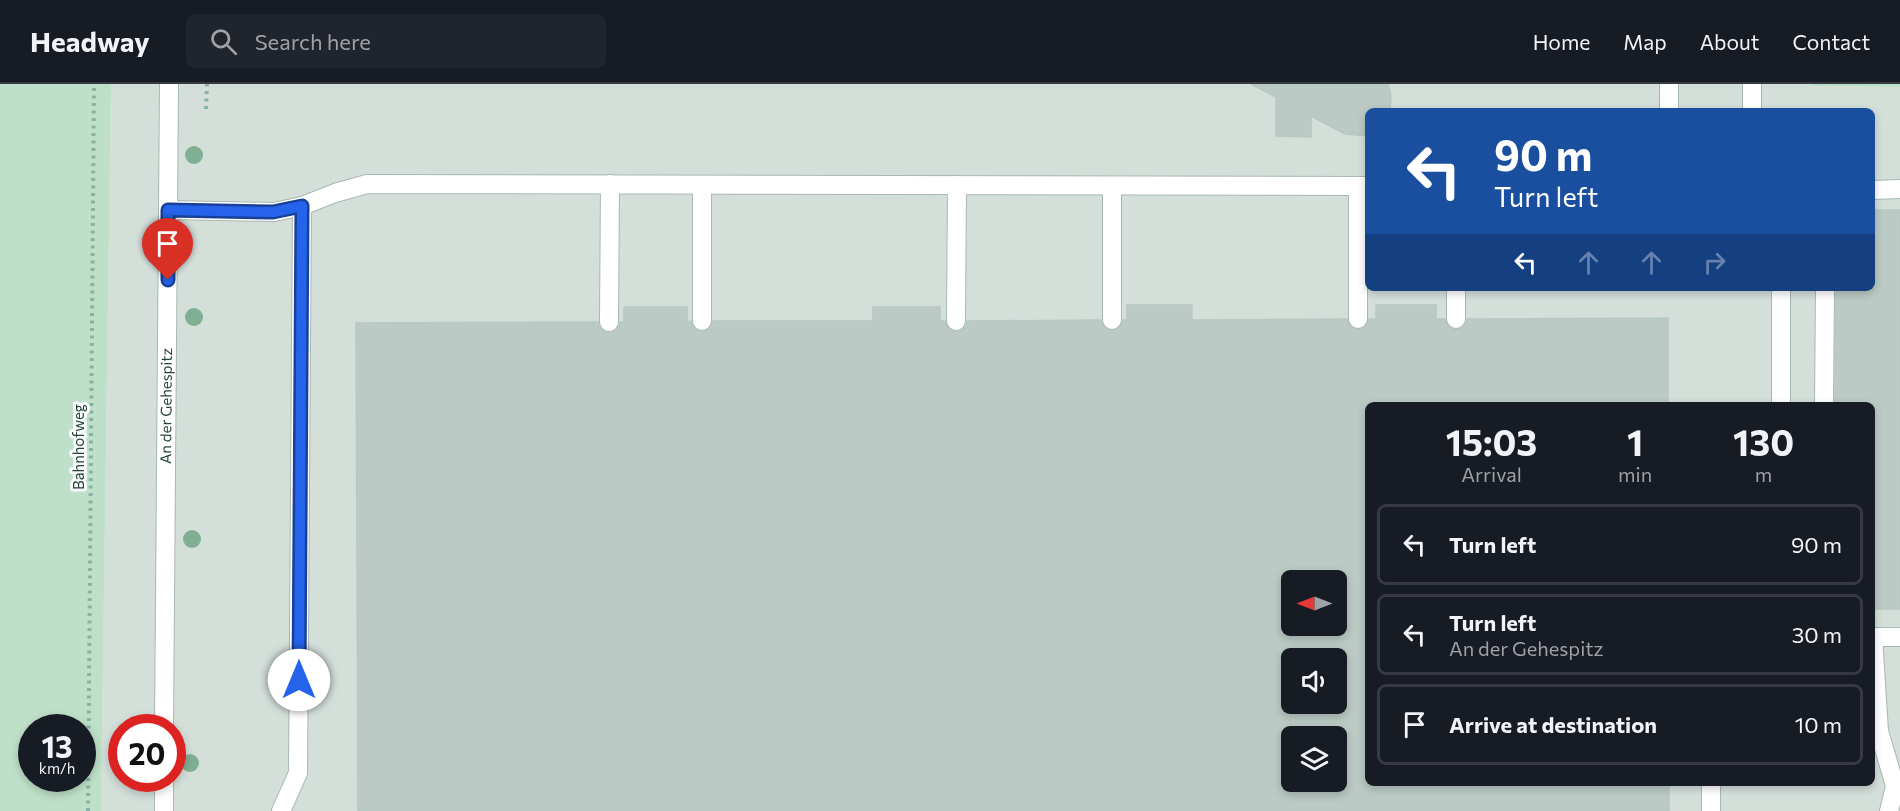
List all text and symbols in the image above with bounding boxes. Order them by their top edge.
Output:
search box [186,14,606,68]
text: Headway [30,24,150,58]
icon: search [207,25,240,58]
text: Search here [255,28,371,55]
text: Home [1533,29,1590,54]
text: Map [1623,29,1667,54]
text: About [1700,29,1759,54]
text: Contact [1792,29,1870,54]
text: 90 m [1494,128,1593,180]
icon: left [1395,132,1473,210]
text: Turn left [1494,180,1598,213]
pin [142,218,193,280]
icon: arrive [151,227,184,260]
icon: left [1509,246,1542,279]
icon: ahead [1572,246,1605,279]
icon: ahead [1635,246,1668,279]
icon: right [1698,246,1731,279]
street label: An der Gehespitz [156,348,175,464]
street label: Bahnhofweg [69,404,87,490]
text: 15:03 [1446,419,1537,463]
text: 1 [1627,419,1643,463]
text: 130 [1733,419,1794,463]
text: Arrival [1461,462,1522,486]
text: min [1618,462,1652,486]
text: m [1755,462,1772,486]
icon: left [1398,528,1431,561]
text: Turn left [1449,531,1536,558]
text: 90 m [1791,531,1842,558]
north arrow [1281,570,1347,636]
map controls [1281,570,1347,792]
text: Turn left [1449,609,1536,636]
icon: left [1398,618,1431,651]
text: 30 m [1792,621,1842,648]
text: An der Gehespitz [1449,636,1603,660]
position arrow [267,648,331,712]
button: sound [1281,648,1347,714]
icon: arrive [1398,708,1431,741]
text: Arrive at destination [1449,711,1657,738]
text: 10 m [1795,711,1842,738]
speed limit sign: 20 [108,714,186,792]
button: layers [1281,726,1347,792]
text: 13 [41,727,73,764]
text: km/h [39,759,75,777]

